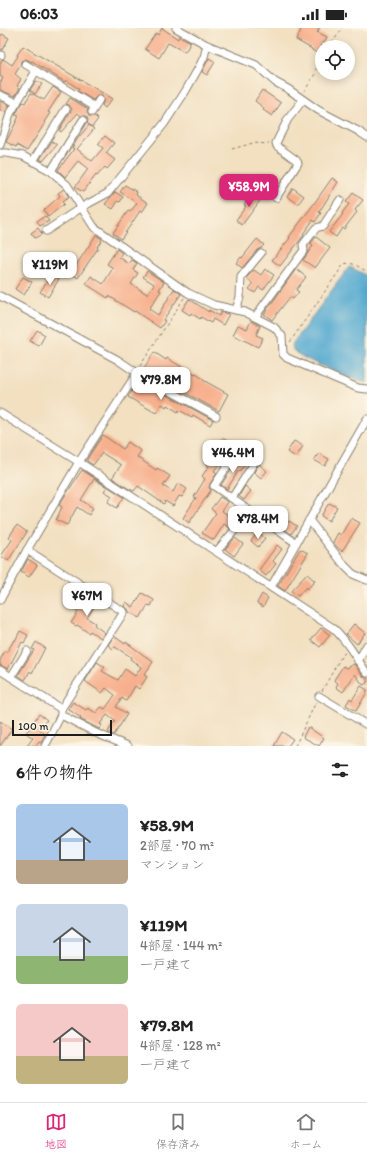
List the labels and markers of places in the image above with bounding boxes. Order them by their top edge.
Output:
pin: ¥58.9M [216,174,282,208]
pin: ¥119M [22,252,78,286]
pin: ¥79.8M [128,367,194,401]
pin: ¥46.4M [200,440,266,474]
pin: ¥78.4M [225,506,291,540]
pin: ¥67M [63,583,111,617]

